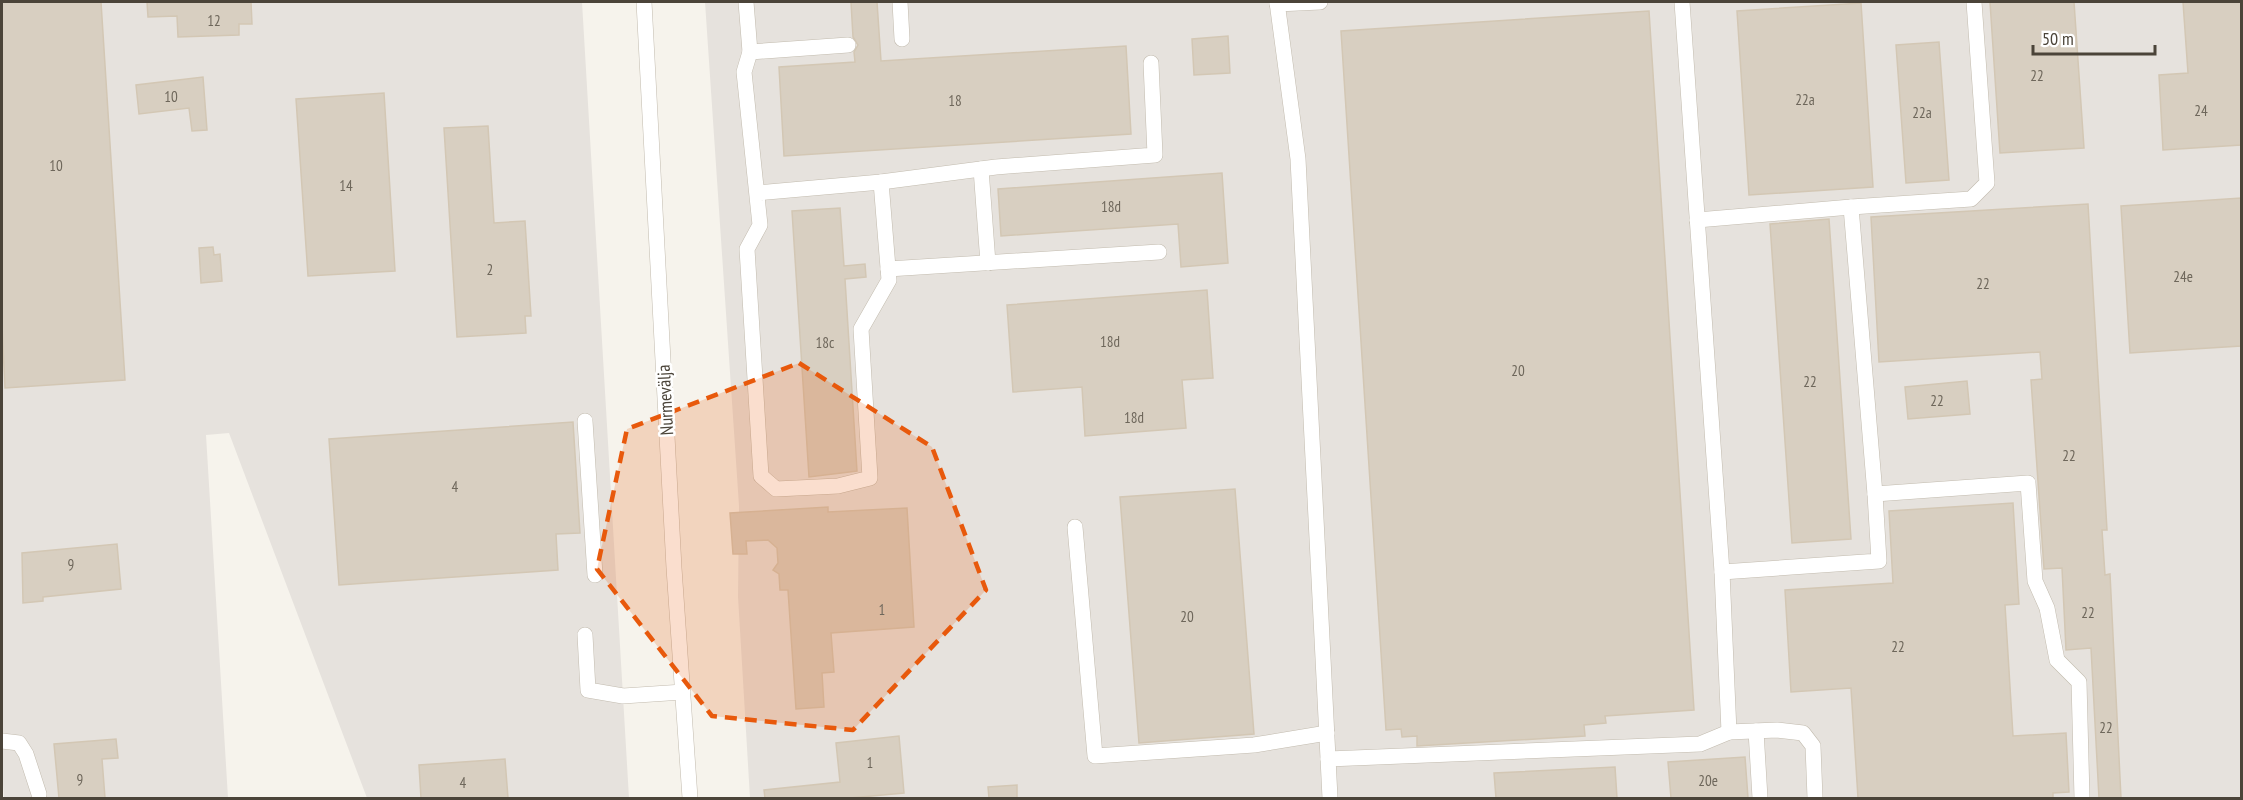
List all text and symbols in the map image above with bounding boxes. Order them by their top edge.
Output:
house number: 12 [207,11,221,30]
scale bar [2033,18,2154,56]
text: 50 m [2042,27,2074,50]
house number: 22 [2030,66,2044,85]
house number: 10 [164,87,178,106]
house number: 22a [1795,90,1815,109]
house number: 18 [948,91,962,110]
house number: 24 [2194,101,2208,120]
house number: 22a [1912,103,1932,122]
house number: 10 [49,156,63,175]
house number: 14 [339,176,353,195]
house number: 18d [1101,197,1121,216]
house number: 2 [487,260,493,279]
house number: 24e [2173,267,2193,286]
house number: 22 [1976,274,1990,293]
house number: 18d [1100,332,1120,351]
house number: 18c [816,333,835,352]
house number: 20 [1511,361,1525,380]
street label: Nurmevälja [652,364,678,436]
house number: 22 [1803,372,1817,391]
house number: 22 [1930,391,1944,410]
house number: 18d [1124,408,1144,427]
house number: 22 [2062,446,2076,465]
house number: 4 [452,477,459,496]
house number: 9 [68,555,74,574]
house number: 1 [879,600,885,619]
house number: 22 [2081,603,2095,622]
house number: 20 [1180,607,1194,626]
house number: 22 [1891,637,1905,656]
house number: 22 [2099,718,2113,737]
house number: 1 [867,753,873,772]
house number: 9 [77,770,83,789]
house number: 20e [1698,771,1718,790]
house number: 4 [460,773,467,792]

